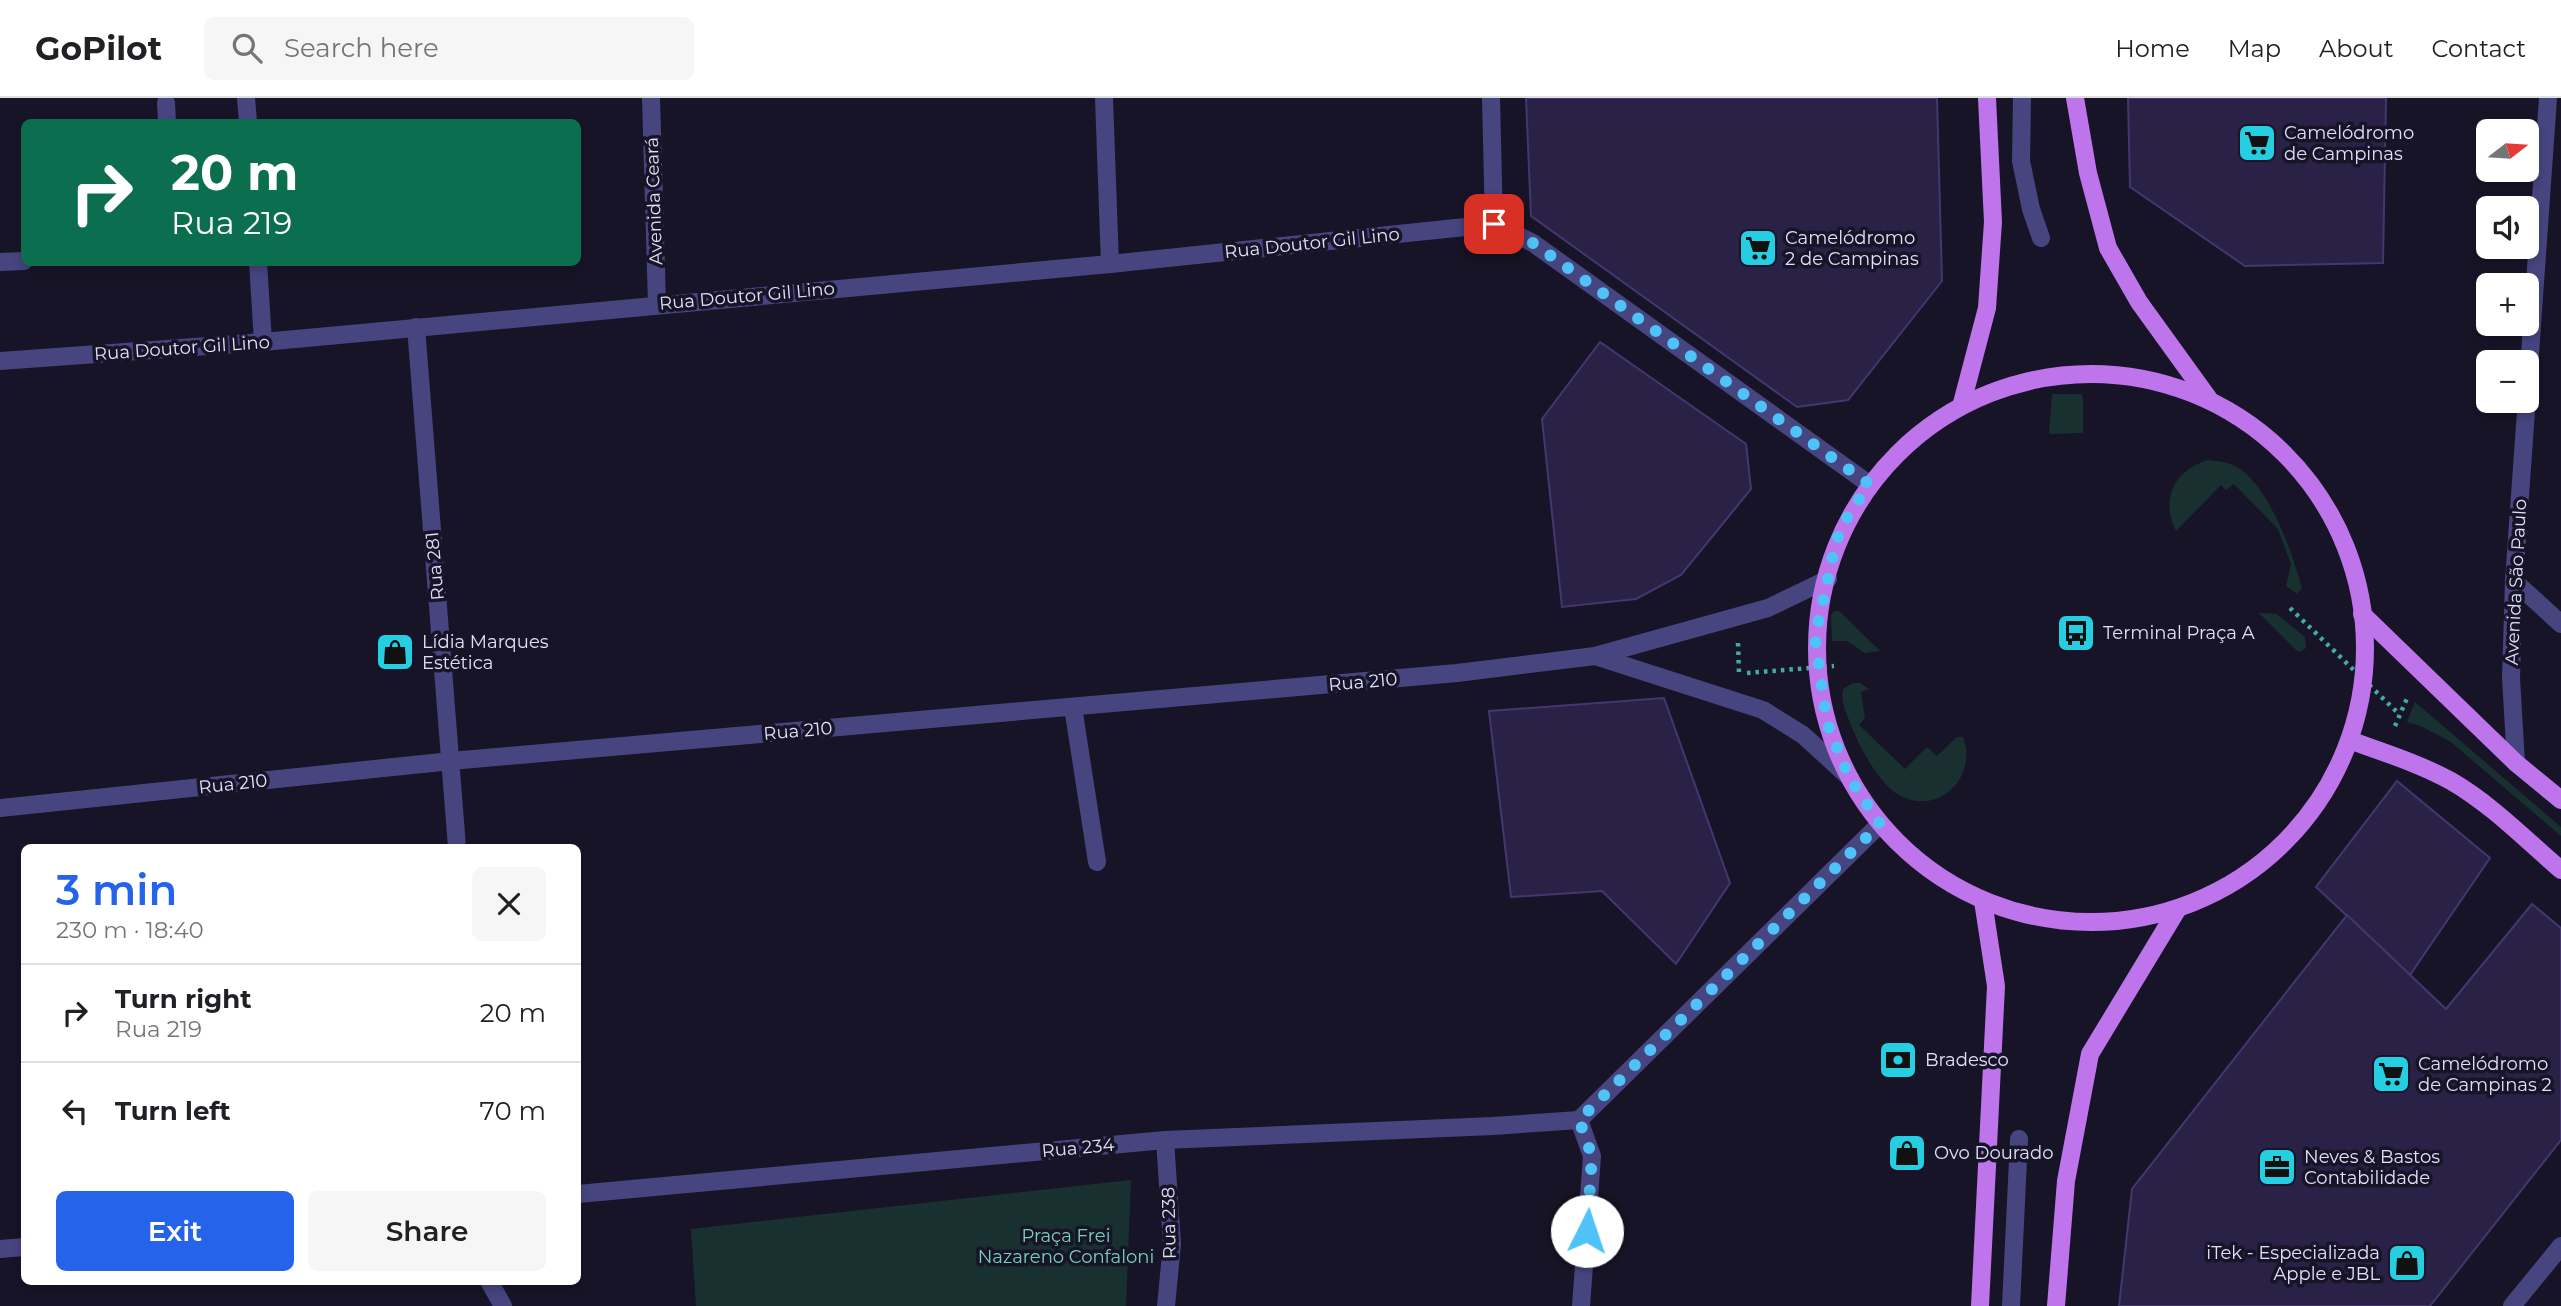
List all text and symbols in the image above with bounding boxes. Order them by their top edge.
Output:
search box [204,17,694,80]
text: GoPilot [35,28,162,68]
icon: search [228,29,266,67]
text: Search here [284,32,439,64]
text: Home [2115,34,2190,63]
text: Map [2228,34,2281,63]
text: About [2319,34,2393,63]
text: Contact [2431,34,2526,63]
north arrow [2476,119,2539,182]
map controls [2476,119,2539,413]
supermarket icon: Camelódromo de Campinas [2236,122,2278,164]
place label: Camelódromo de Campinas [2284,122,2414,165]
street label: Avenida Ceará [641,137,667,265]
text: 20 m [171,143,298,202]
icon: right [56,147,147,238]
pin [1464,194,1524,254]
button: sound [2476,196,2539,259]
text: Rua 219 [171,203,292,242]
icon: arrive [1475,205,1513,243]
street label: Rua Doutor Gil Lino [1223,223,1401,263]
supermarket icon: Camelódromo 2 de Campinas [1737,227,1779,269]
place label: Camelódromo 2 de Campinas [1785,227,1919,270]
button: + [2476,273,2539,336]
street label: Rua Doutor Gil Lino [658,277,836,315]
street label: Rua Doutor Gil Lino [93,331,271,365]
button: − [2476,350,2539,413]
street label: Avenida São Paulo [2501,498,2531,666]
street label: Rua 281 [421,531,449,601]
bus stop icon: Terminal Praça A [2055,612,2097,654]
place label: Terminal Praça A [2103,622,2255,644]
shop icon: Lídia Marques Estética [374,631,416,673]
place label: Lídia Marques Estética [422,631,549,674]
street label: Rua 210 [1328,668,1398,696]
street label: Rua 210 [763,717,833,745]
street label: Rua 210 [197,769,269,799]
text: 3 min [56,864,177,916]
button: close [472,867,546,941]
text: 230 m · 18:40 [56,916,204,944]
text: Turn right [115,983,251,1015]
icon: right [56,994,94,1032]
text: 20 m [480,997,546,1029]
text: Rua 219 [115,1015,202,1043]
bank icon: Bradesco [1877,1039,1919,1081]
place label: Bradesco [1925,1049,2009,1071]
supermarket icon: Camelódromo de Campinas 2 [2370,1053,2412,1095]
place label: Camelódromo de Campinas 2 [2418,1053,2552,1096]
icon: left [56,1092,94,1130]
text: Turn left [115,1095,231,1127]
text: 70 m [480,1095,546,1127]
shop icon: Ovo Dourado [1886,1132,1928,1174]
street label: Rua 234 [1041,1134,1115,1162]
place label: Ovo Dourado [1934,1142,2053,1164]
office icon: Neves & Bastos Contabilidade [2256,1146,2298,1188]
place label: Neves & Bastos Contabilidade [2304,1146,2440,1189]
street label: Rua 238 [1157,1187,1181,1259]
button: Exit [56,1191,294,1271]
button: Share [308,1191,546,1271]
position arrow [1550,1194,1624,1268]
park label: Praça Frei Nazareno Confaloni [978,1225,1154,1268]
place label: iTek - Especializada Apple e JBL [2206,1242,2380,1285]
shop icon: iTek - Especializada Apple e JBL [2386,1242,2428,1284]

